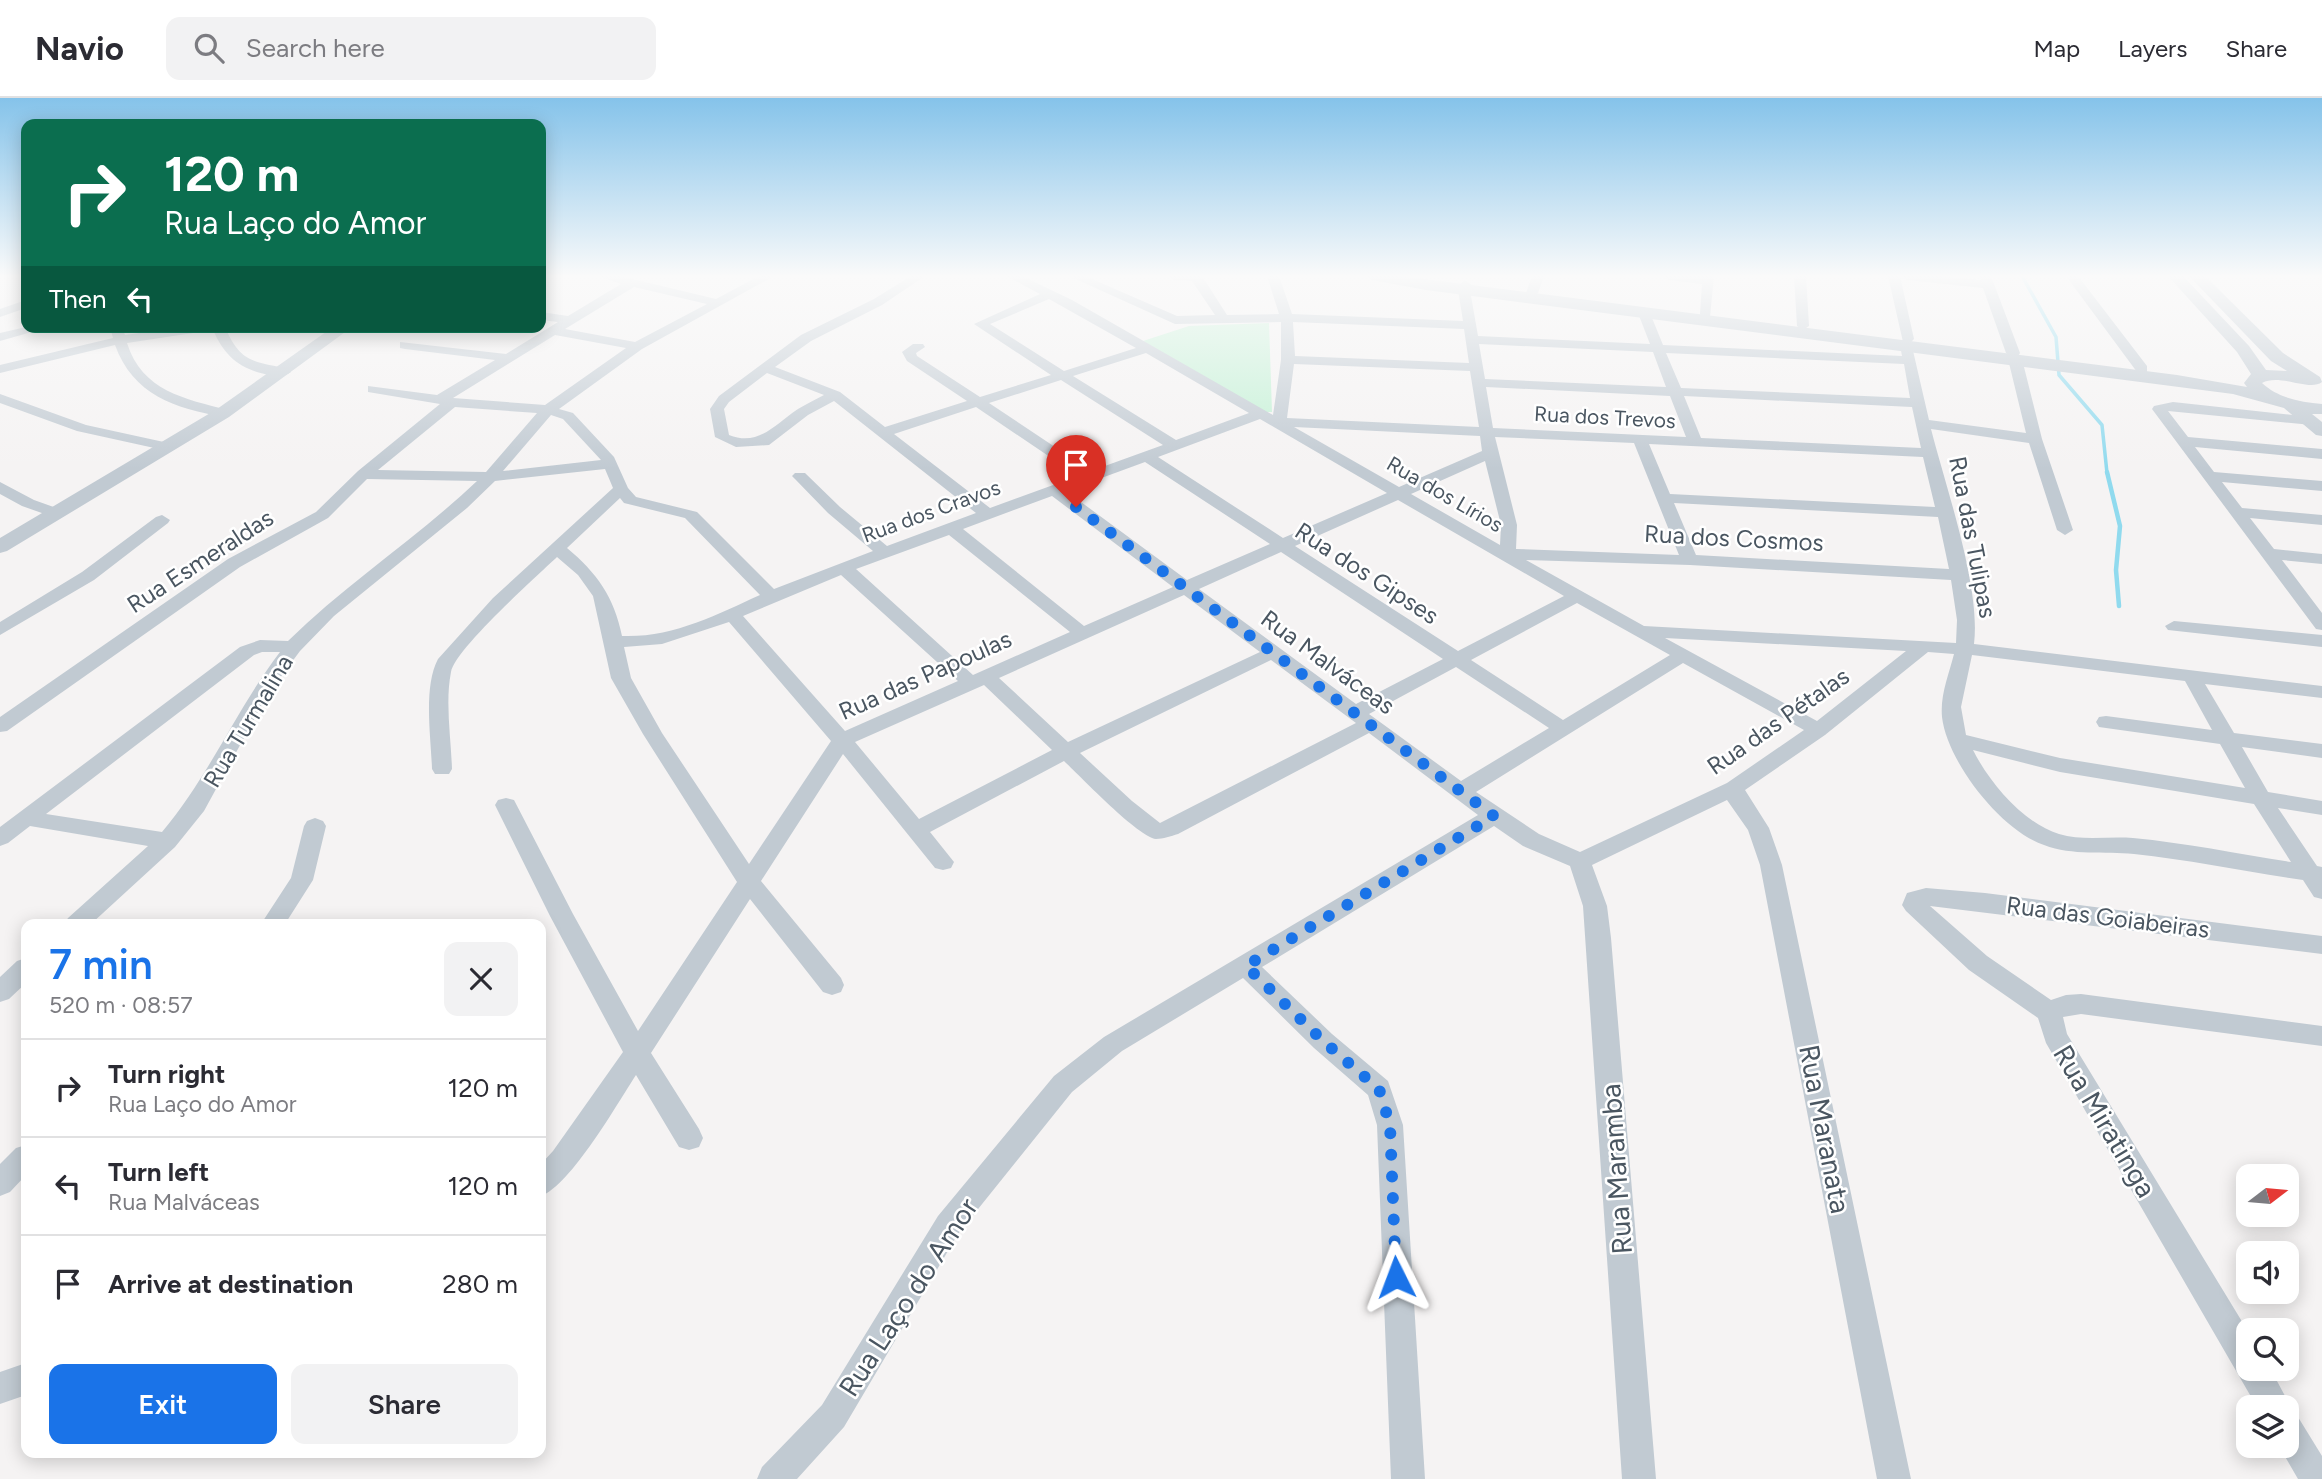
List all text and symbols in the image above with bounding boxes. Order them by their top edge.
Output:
search box [166,17,656,80]
text: Navio [35,29,124,68]
icon: search [190,29,228,67]
text: Search here [246,32,385,64]
text: Map [2033,34,2080,63]
text: Layers [2118,34,2187,63]
text: Share [2225,34,2287,63]
text: 120 m [164,144,299,203]
icon: right [49,147,140,238]
text: Rua Laço do Amor [164,204,426,242]
icon: left [121,280,159,318]
text: Then [49,283,107,315]
street label: Rua dos Trevos [1534,401,1676,433]
pin [1046,435,1106,507]
icon: arrive [1057,446,1095,484]
street label: Rua dos Lírios [1382,451,1508,537]
street label: Rua das Tulipas [1943,454,2003,620]
street label: Rua dos Cravos [858,474,1004,548]
street label: Rua Esmeraldas [121,503,279,619]
street label: Rua dos Gipses [1290,516,1444,630]
street label: Rua dos Cosmos [1644,519,1824,557]
street label: Rua Malváceas [1255,604,1401,720]
street label: Rua das Papoulas [834,624,1016,726]
street label: Rua Turmalina [197,650,299,792]
street label: Rua das Pétalas [1701,661,1855,781]
street label: Rua das Goiabeiras [2005,890,2211,944]
text: 7 min [49,939,153,990]
button: close [444,942,518,1016]
text: 520 m · 08:57 [49,991,193,1019]
street label: Rua Miratinga [2046,1039,2164,1203]
street label: Rua Maranata [1792,1042,1858,1216]
text: Turn right [108,1058,225,1090]
icon: right [49,1069,87,1107]
text: 120 m [448,1072,518,1104]
street label: Rua Maramba [1593,1083,1639,1255]
text: Rua Laço do Amor [108,1090,297,1118]
text: Turn left [108,1156,209,1188]
north arrow [2236,1164,2300,1227]
map controls [2236,1164,2299,1458]
icon: left [49,1167,87,1205]
text: 120 m [448,1170,518,1202]
text: Rua Malváceas [108,1188,260,1216]
street label: Rua Laço do Amor [831,1191,985,1403]
position arrow [1359,1240,1433,1314]
button: sound [2236,1241,2299,1304]
icon: arrive [49,1265,87,1303]
text: Arrive at destination [108,1268,353,1300]
text: 280 m [442,1268,518,1300]
button: search [2236,1318,2299,1381]
button: Exit [49,1364,277,1444]
button: Share [291,1364,518,1444]
button: layers [2236,1395,2299,1458]

